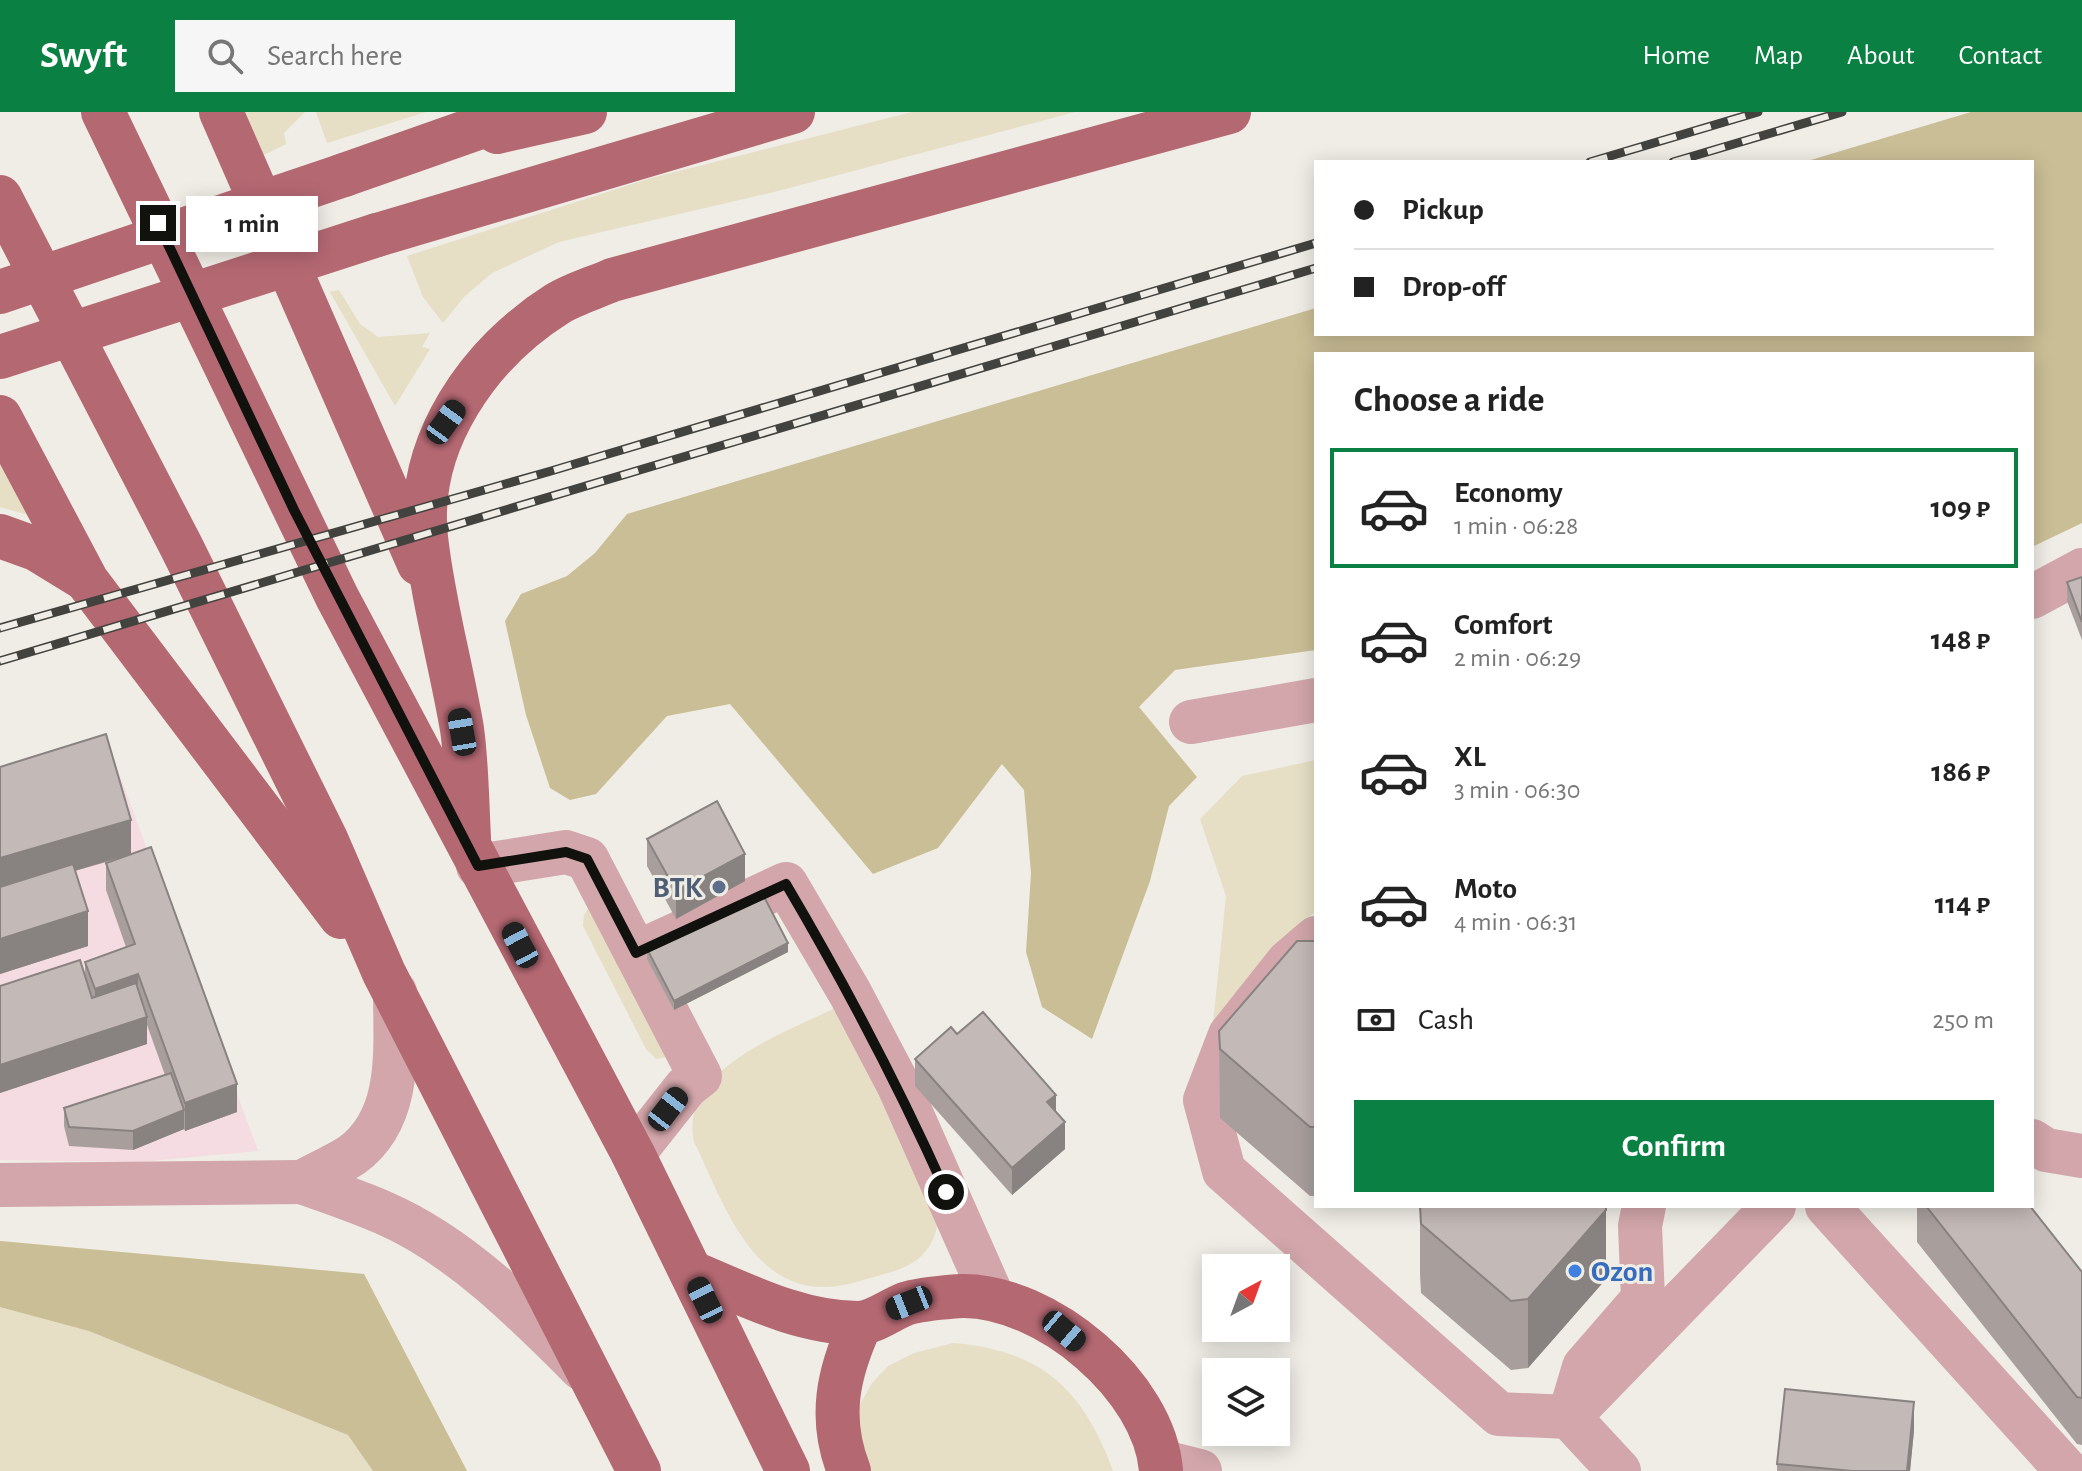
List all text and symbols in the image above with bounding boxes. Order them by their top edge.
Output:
search box [175,20,735,92]
icon: search [203,34,247,78]
text: Swyft [40,37,127,75]
text: Search here [267,41,403,71]
text: Home [1643,42,1710,70]
text: Map [1754,42,1803,70]
text: About [1847,42,1915,70]
text: Contact [1959,42,2042,70]
callout: 1 min [186,195,318,251]
text: Pickup [1402,195,1484,225]
route end [140,205,176,241]
text: 1 min [225,211,279,237]
text: Drop-off [1402,272,1505,302]
text: Choose a ride [1354,382,1544,418]
car [422,396,470,448]
icon: car [1358,472,1430,544]
text: Economy [1454,478,1563,508]
text: 109 ₽ [1931,493,1990,523]
text: 1 min · 06:28 [1454,513,1578,539]
icon: car [1358,604,1430,676]
text: Comfort [1454,610,1553,640]
text: 148 ₽ [1931,625,1990,655]
text: 2 min · 06:29 [1454,645,1581,671]
car [446,706,478,758]
icon: car [1358,736,1430,808]
text: XL [1454,742,1486,772]
text: 186 ₽ [1931,757,1990,787]
text: 3 min · 06:30 [1454,777,1580,803]
icon: car [1358,868,1430,940]
place label: ВТК [652,873,703,903]
text: Moto [1454,874,1517,904]
marker: ВТК [710,878,728,896]
text: 114 ₽ [1935,889,1990,919]
text: 4 min · 06:31 [1454,909,1577,935]
car [498,918,542,972]
icon: cash [1354,998,1398,1042]
text: Cash [1418,1005,1474,1035]
text: 250 m [1932,1007,1994,1033]
car [644,1083,692,1135]
button: Confirm [1354,1100,1994,1192]
route start [928,1174,964,1210]
north arrow [1202,1254,1290,1342]
map controls [1202,1254,1290,1446]
place label: Ozon [1591,1257,1653,1287]
marker: Ozon [1566,1262,1584,1280]
car [684,1273,726,1327]
car [882,1283,936,1323]
car [1038,1306,1090,1356]
button: layers [1202,1358,1290,1446]

